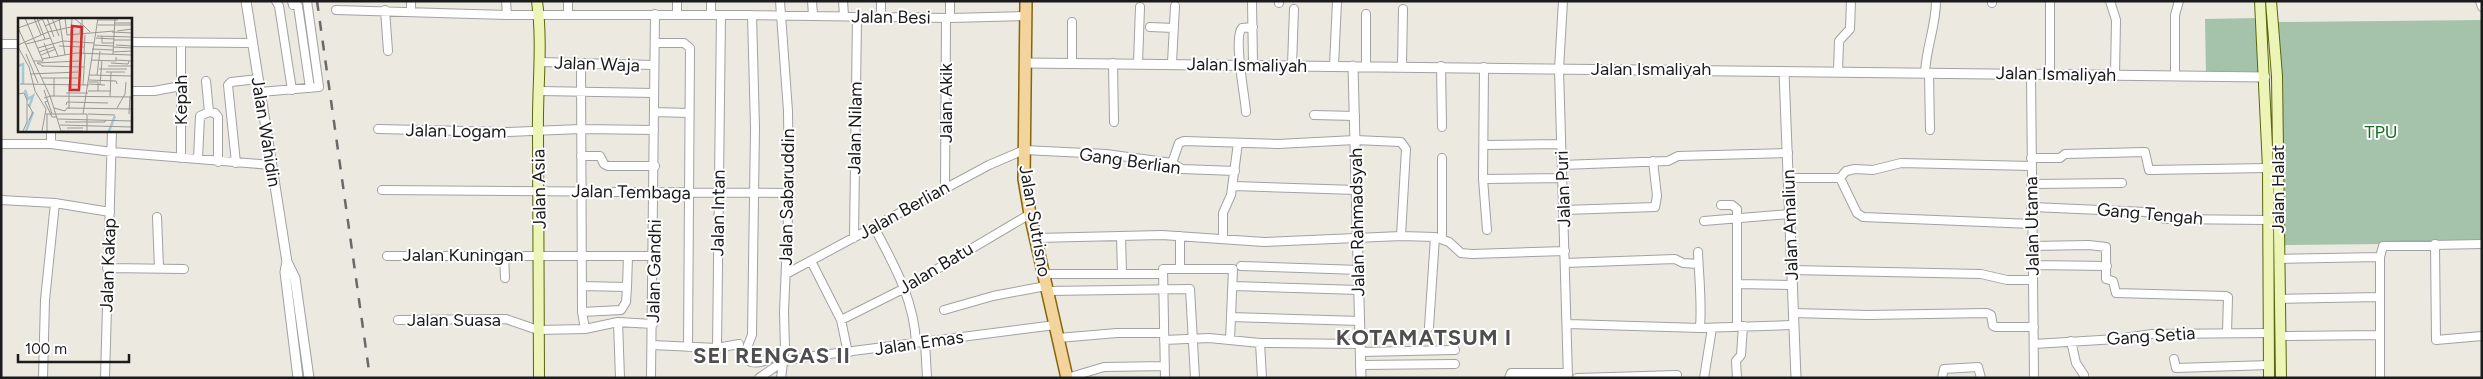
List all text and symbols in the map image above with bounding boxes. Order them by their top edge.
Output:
street label: Jalan Besi [851,5,931,29]
inset map [18,18,131,131]
street label: Jalan Waja [554,52,640,76]
street label: Jalan Ismaliyah [1187,53,1307,77]
street label: Jalan Ismaliyah [1591,58,1711,80]
street label: Jalan Ismaliyah [1996,62,2116,86]
street label: Jalan Akik [935,63,957,143]
street label: Kepah [170,75,192,125]
street label: Jalan Wahidin [246,76,286,188]
street label: Jalan Nilam [843,81,867,175]
street label: Jalan Logam [405,119,507,143]
park label: TPU [2364,121,2398,143]
street label: Jalan Sabaruddin [775,128,799,266]
street label: Gang Berlian [1078,143,1182,179]
street label: Jalan Halat [2267,144,2289,233]
street label: Jalan Rahmadsyah [1345,148,1369,296]
street label: Jalan Asia [527,149,551,229]
street label: Jalan Puri [1551,150,1575,228]
street label: Jalan Sutrisno [1014,163,1056,279]
street label: Jalan Intan [706,169,730,257]
street label: Jalan Amaliun [1777,169,1803,281]
street label: Jalan Berlian [855,176,953,244]
street label: Jalan Utama [2020,176,2044,276]
street label: Jalan Tembaga [571,180,691,204]
street label: Gang Tengah [2096,198,2204,230]
street label: Jalan Kakap [95,217,121,313]
street label: Jalan Gandhi [642,219,666,323]
street label: Jalan Batu [895,237,977,299]
street label: Jalan Kuningan [402,244,524,266]
street label: Jalan Suasa [407,309,501,331]
street label: Gang Setia [2106,322,2196,350]
district label: KOTAMATSUM I [1336,324,1512,351]
street label: Jalan Emas [873,326,965,360]
scale bar [18,332,129,364]
text: 100 m [25,340,67,358]
district label: SEI RENGAS II [693,342,851,369]

